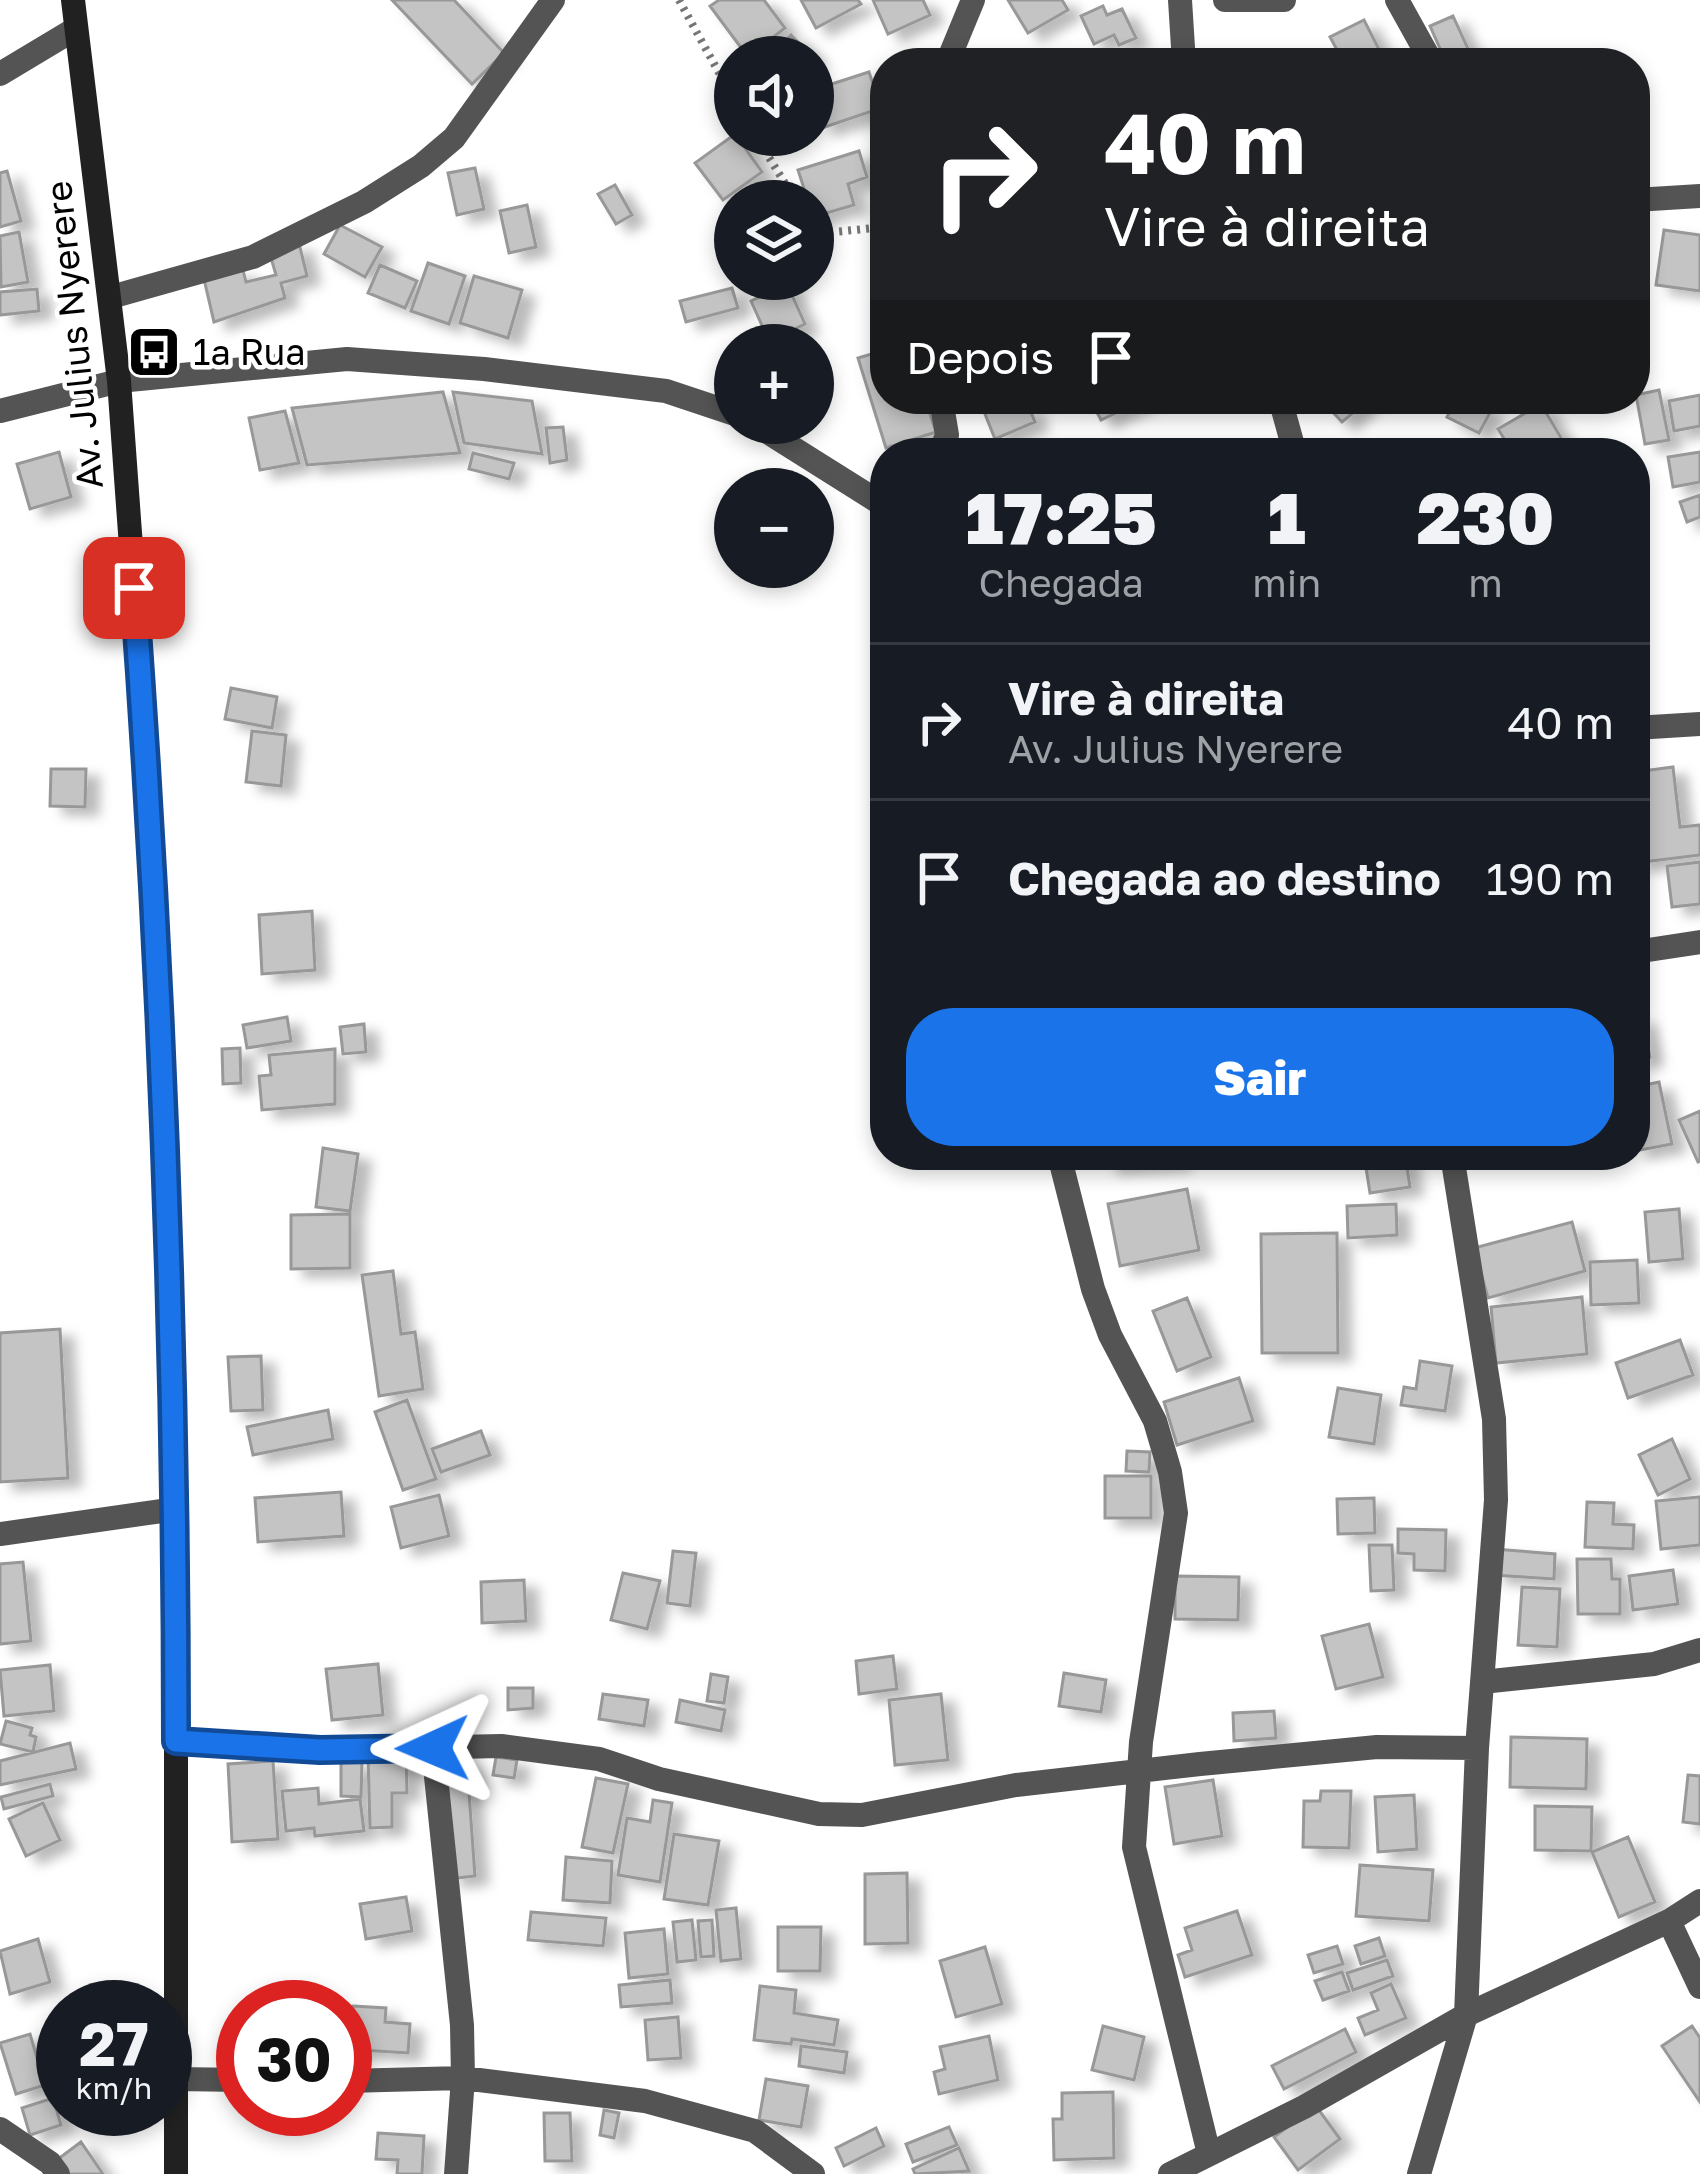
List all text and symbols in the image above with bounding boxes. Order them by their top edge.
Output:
map controls [714,36,834,588]
button: sound [714,36,834,156]
text: 40 m [1104,92,1306,192]
icon: right [906,96,1062,252]
street label: Av. Julius Nyerere [36,179,111,491]
button: layers [714,180,834,300]
text: Vire à direita [1104,193,1430,258]
bus stop icon: 1ª Rua [126,324,182,380]
button: + [714,324,834,444]
icon: arrive [1078,324,1144,390]
place label: 1ª Rua [193,330,306,373]
text: Depois [906,330,1054,384]
button: − [714,468,834,588]
text: 17:25 [966,473,1157,560]
text: 1 [1268,473,1306,560]
text: 230 [1417,473,1554,560]
pin [83,537,185,639]
icon: arrive [101,555,167,621]
text: Chegada [979,559,1144,606]
text: min [1252,559,1321,606]
text: m [1468,559,1503,606]
text: Vire à direita [1008,671,1284,725]
icon: right [906,689,972,755]
text: 40 m [1508,695,1614,749]
text: Av. Julius Nyerere [1008,725,1343,772]
icon: arrive [906,845,972,911]
text: Chegada ao destino [1008,851,1441,905]
text: 190 m [1486,851,1614,905]
button: Sair [906,1008,1614,1146]
position arrow [370,1685,496,1811]
speed limit sign: 30 [216,1980,372,2136]
text: 27 [79,2007,149,2079]
text: km/h [76,2070,152,2106]

